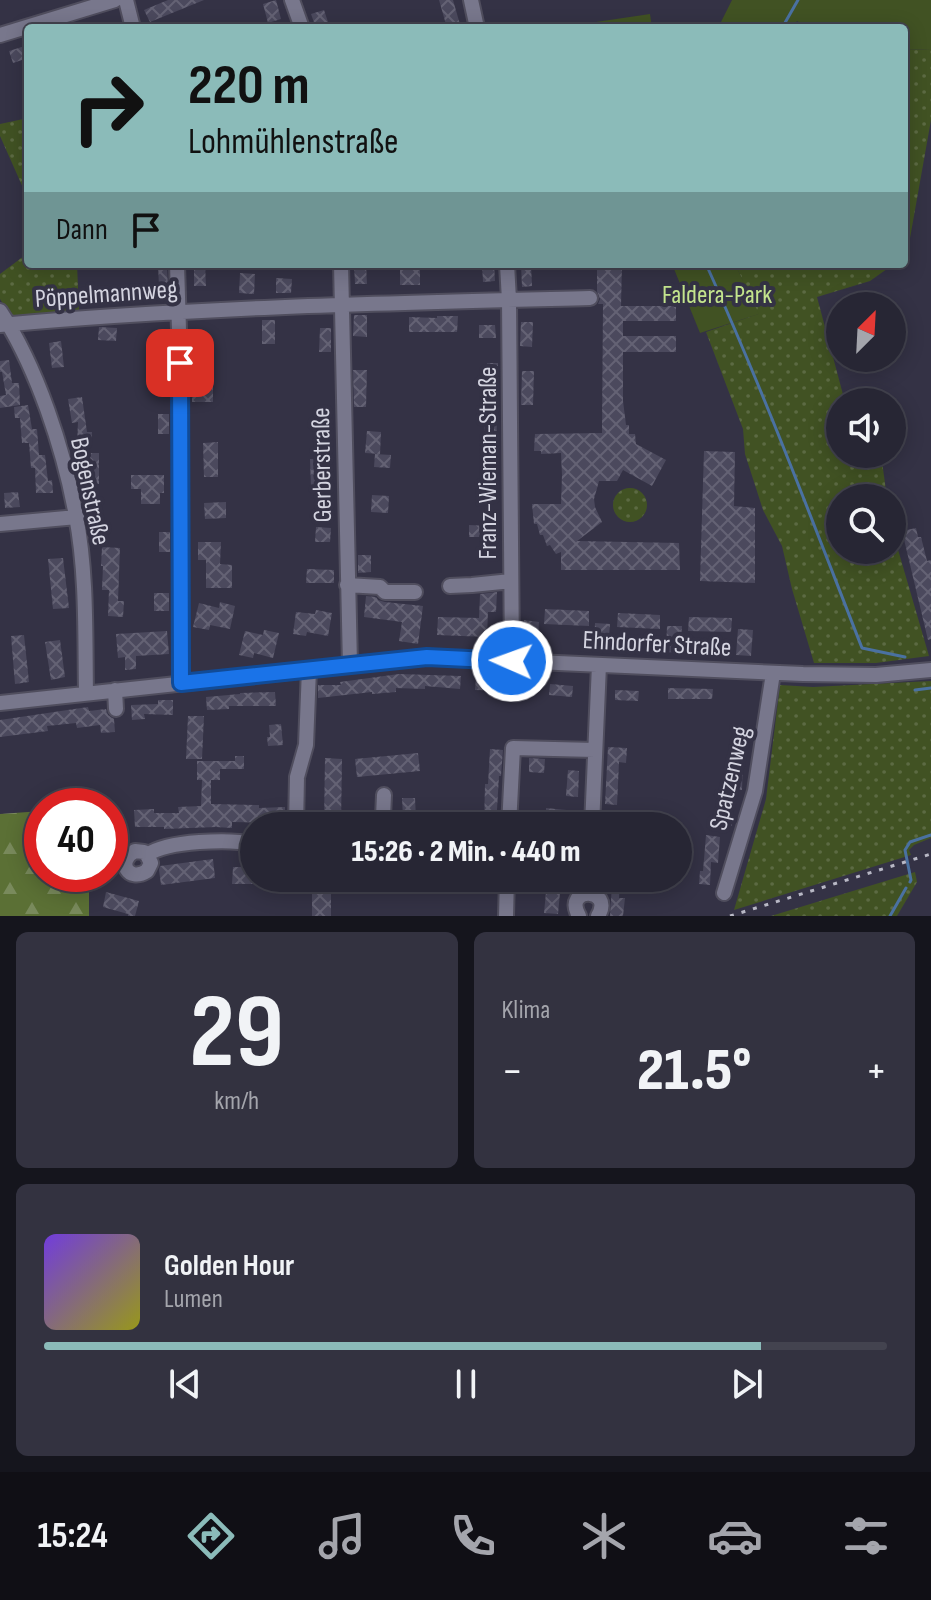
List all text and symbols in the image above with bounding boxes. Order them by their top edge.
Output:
text: 220 m [188,53,310,120]
icon: right [56,56,160,160]
text: Lohmühlenstraße [188,121,399,164]
icon: arrive [124,208,168,252]
text: Dann [56,212,108,248]
street label: Pöppelmannweg [34,274,178,315]
park label: Faldera-Park [662,280,772,311]
north arrow [826,292,906,372]
map controls [826,292,906,564]
pin [146,329,214,397]
icon: arrive [158,341,202,385]
street label: Franz-Wieman-Straße [473,366,504,560]
button: sound [826,388,906,468]
street label: Gerberstraße [306,407,339,523]
street label: Bogenstraße [63,434,116,548]
button: search [826,484,906,564]
position arrow [470,619,554,703]
street label: Ehndorfer Straße [582,625,732,664]
street label: Spatzenweg [703,723,757,833]
speed limit sign: 40 [24,788,128,892]
text: 15:26 · 2 Min. · 440 m [352,834,580,870]
text: 29 [189,971,284,1096]
text: Klima [502,995,550,1026]
text: 21.5° [637,1035,751,1107]
text: − [502,1045,523,1098]
text: + [865,1045,887,1098]
text: km/h [214,1086,259,1117]
text: Golden Hour [164,1248,294,1284]
text: Lumen [164,1284,223,1315]
icon: previous [163,1362,207,1406]
icon: pause [444,1362,488,1406]
icon: next [725,1362,769,1406]
icon: directions [183,1508,239,1564]
icon: music [314,1508,370,1564]
icon: phone [445,1508,501,1564]
icon: climate [576,1508,632,1564]
icon: car [707,1508,763,1564]
icon: filters [838,1508,894,1564]
text: 15:24 [37,1515,108,1558]

